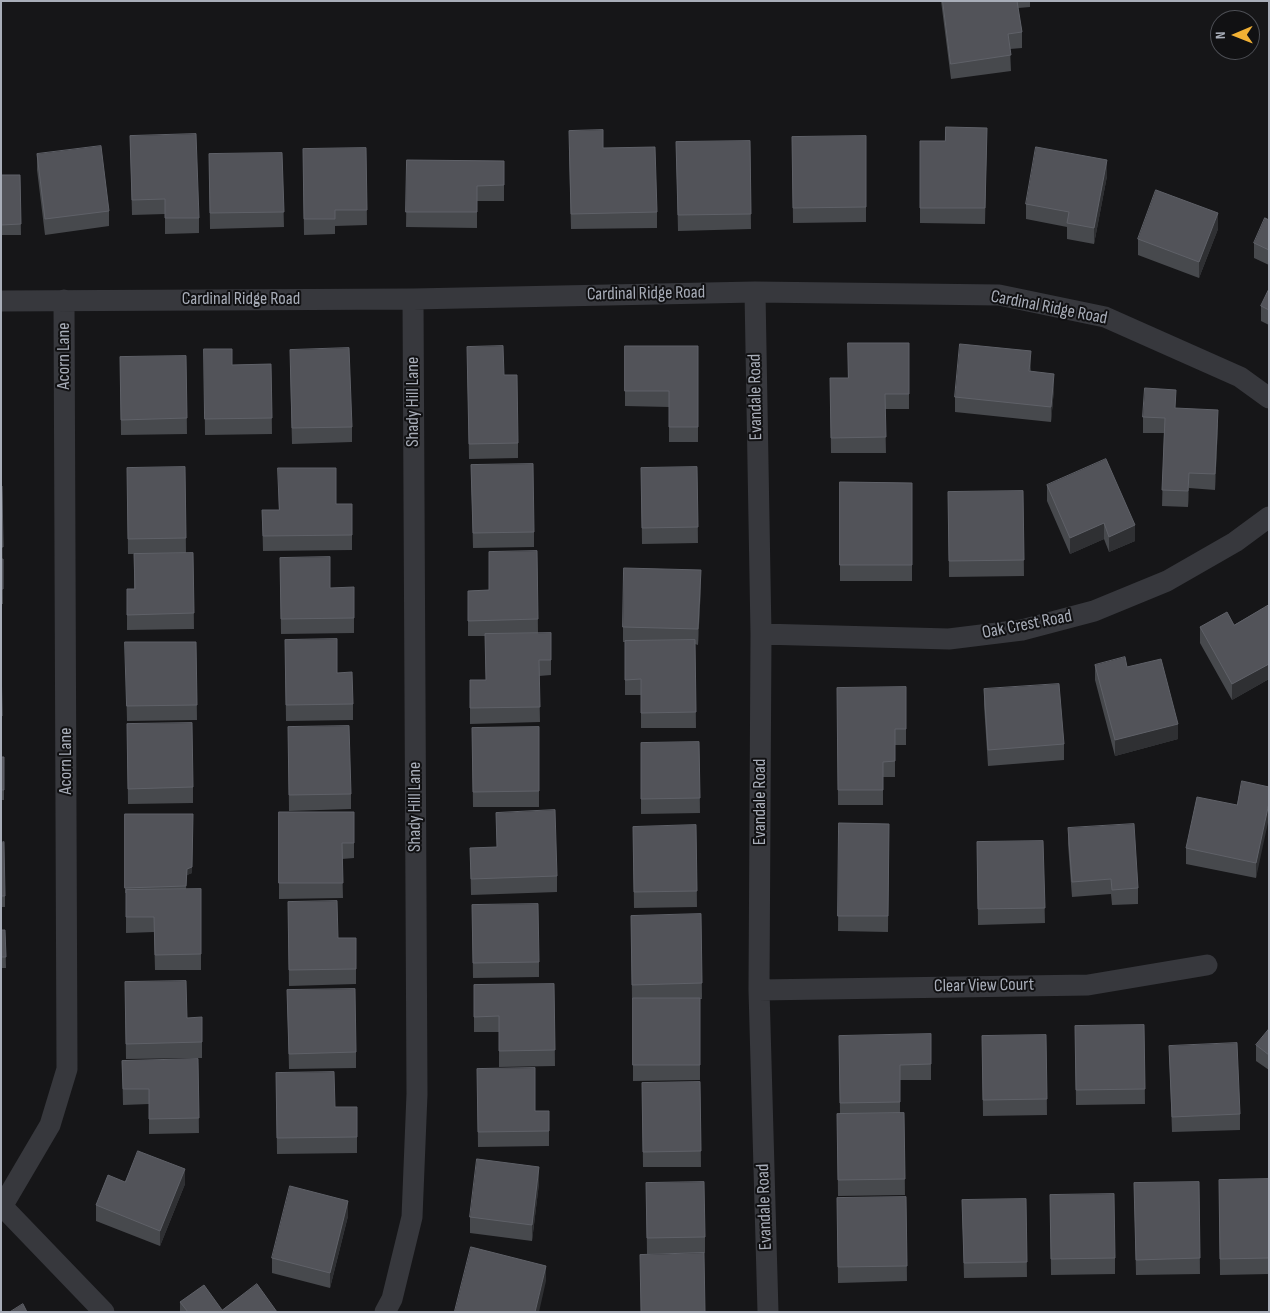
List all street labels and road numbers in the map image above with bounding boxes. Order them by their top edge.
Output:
street label: Cardinal Ridge Road [587,282,705,306]
street label: Cardinal Ridge Road [989,286,1109,330]
street label: Cardinal Ridge Road [182,288,300,310]
street label: Acorn Lane [53,323,75,389]
street label: Evandale Road [744,354,768,440]
street label: Shady Hill Lane [402,357,424,447]
street label: Oak Crest Road [980,606,1074,644]
street label: Acorn Lane [55,728,77,794]
street label: Evandale Road [749,759,771,845]
street label: Shady Hill Lane [404,762,426,852]
street label: Clear View Court [934,974,1034,998]
street label: Evandale Road [753,1163,777,1251]

